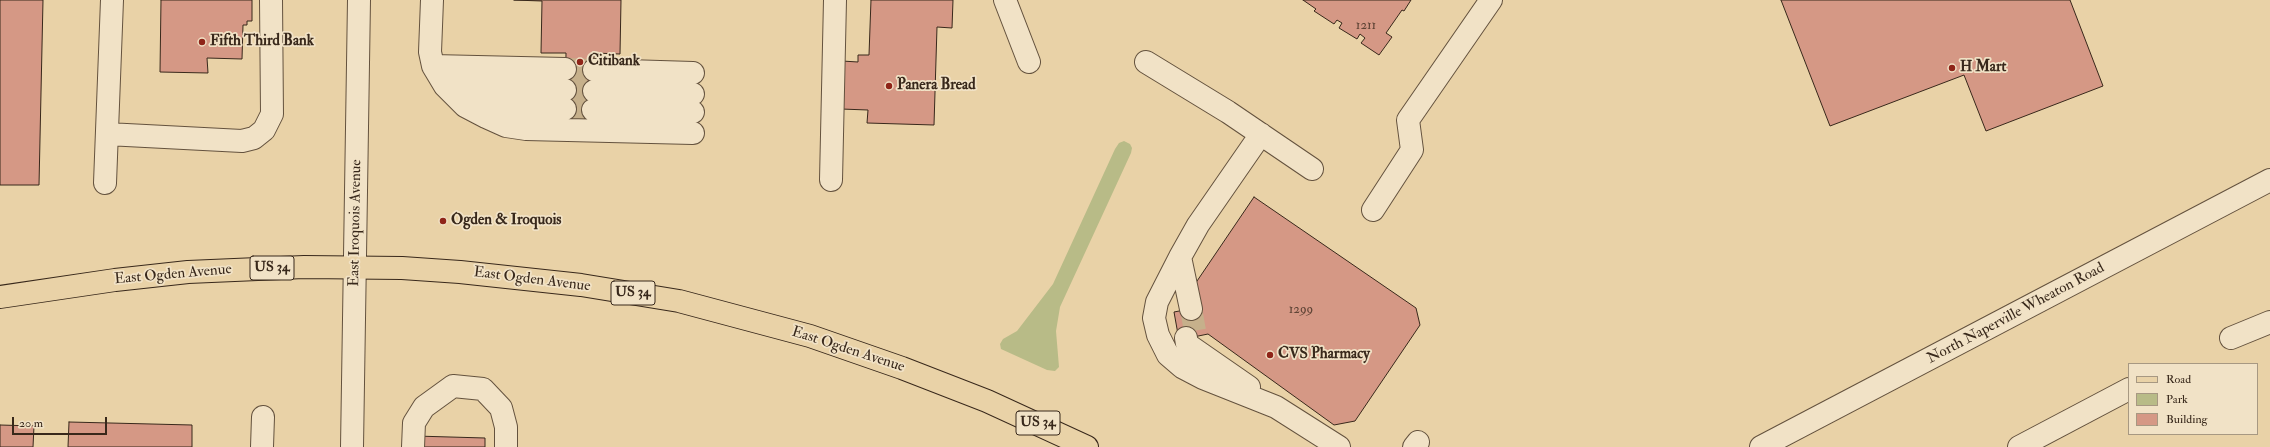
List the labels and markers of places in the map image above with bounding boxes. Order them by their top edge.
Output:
place label: Fifth Third Bank [210,33,314,51]
marker: Fifth Third Bank [197,37,207,47]
place label: Citibank [588,53,640,71]
marker: Citibank [575,57,585,67]
place label: H Mart [1960,59,2006,77]
marker: H Mart [1947,63,1957,73]
place label: Panera Bread [897,77,976,95]
marker: Panera Bread [884,81,894,91]
place label: Ogden & Iroquois [451,212,562,230]
marker: Ogden & Iroquois [438,216,448,226]
place label: CVS Pharmacy [1278,346,1370,364]
marker: CVS Pharmacy [1265,350,1275,360]

